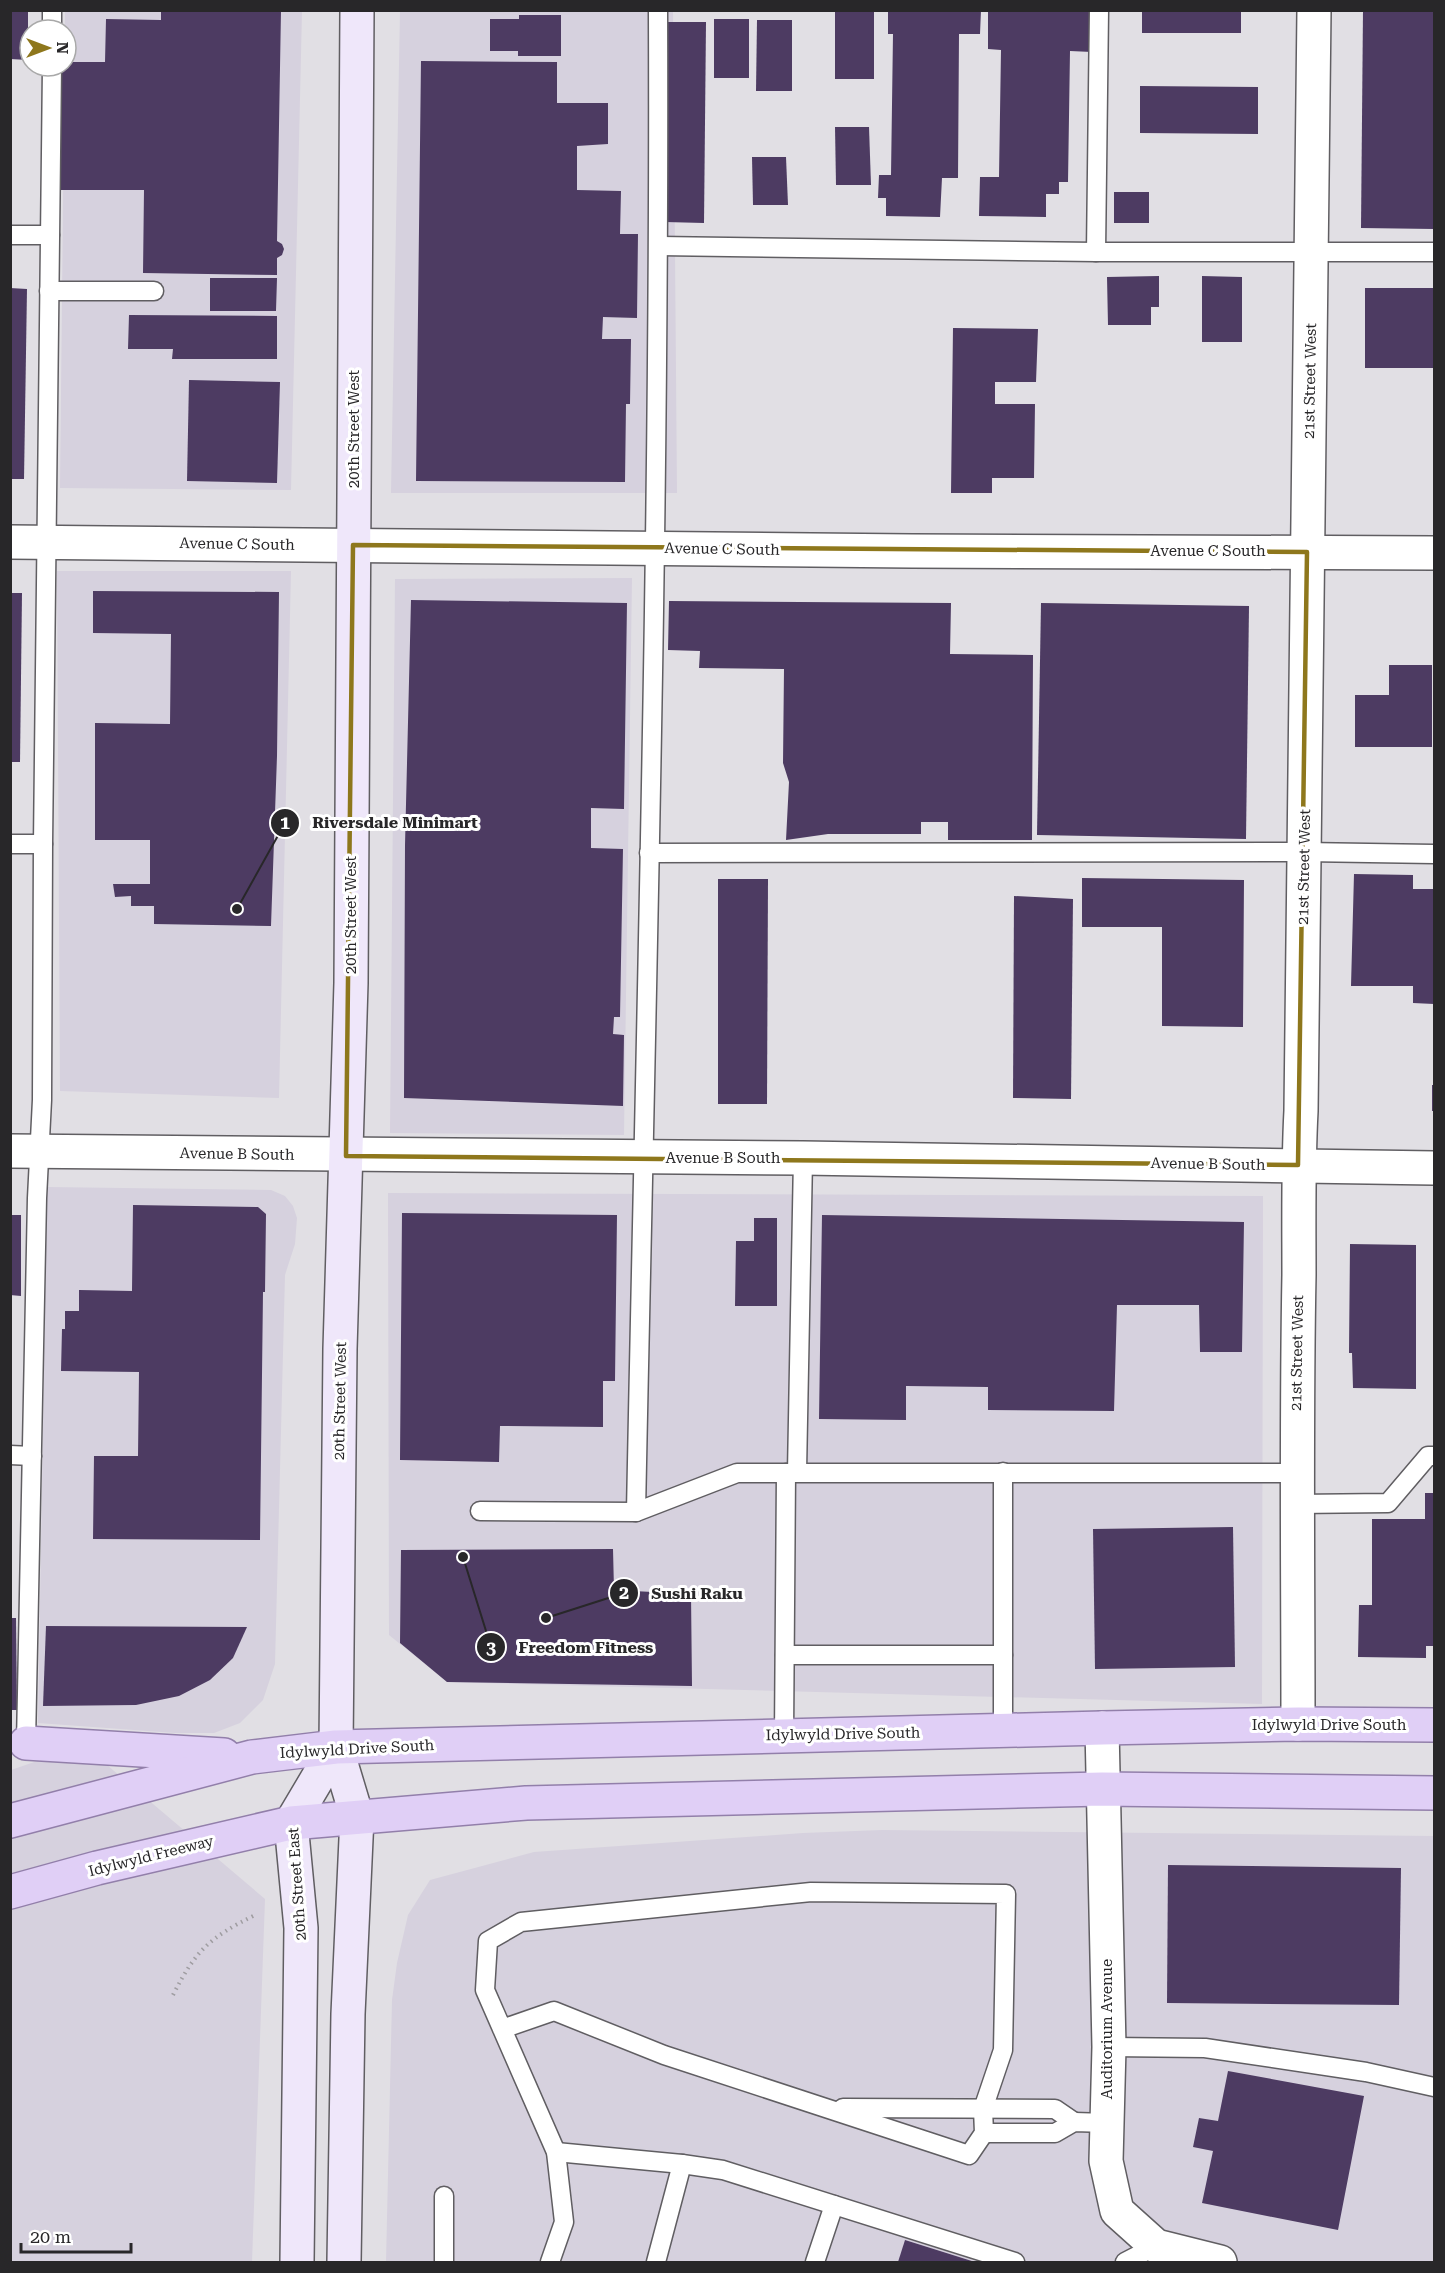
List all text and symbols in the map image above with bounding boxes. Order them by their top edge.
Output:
north arrow [18,18,78,78]
text: N [53,42,72,54]
street label: 21st Street West [1300,323,1320,439]
street label: 20th Street West [345,369,363,488]
street label: Avenue C South [179,534,295,554]
street label: Avenue C South [664,539,780,559]
street label: Avenue C South [1150,542,1266,560]
callout: Riversdale Minimart [270,806,490,840]
street label: 21st Street West [1294,809,1314,925]
text: 1 [280,812,290,833]
text: Riversdale Minimart [312,813,478,832]
street label: 20th Street West [342,855,360,974]
street label: Avenue B South [179,1144,295,1164]
street label: Avenue B South [666,1149,781,1167]
street label: Avenue B South [1150,1154,1266,1174]
street label: 21st Street West [1287,1295,1307,1411]
street label: 20th Street West [330,1341,350,1460]
callout: Sushi Raku [609,1576,755,1610]
text: 2 [619,1582,629,1603]
text: Sushi Raku [651,1584,743,1603]
callout: Freedom Fitness [476,1630,665,1664]
text: 3 [486,1637,496,1658]
text: Freedom Fitness [519,1638,653,1657]
street label: Idylwyld Drive South [1252,1716,1407,1734]
street label: Idylwyld Drive South [766,1724,921,1744]
street label: Idylwyld Drive South [279,1736,435,1762]
street label: 20th Street East [284,1826,310,1941]
street label: Idylwyld Freeway [87,1832,216,1880]
street label: Auditorium Avenue [1098,1959,1116,2099]
scale bar [21,2216,130,2254]
text: 20 m [30,2226,71,2247]

